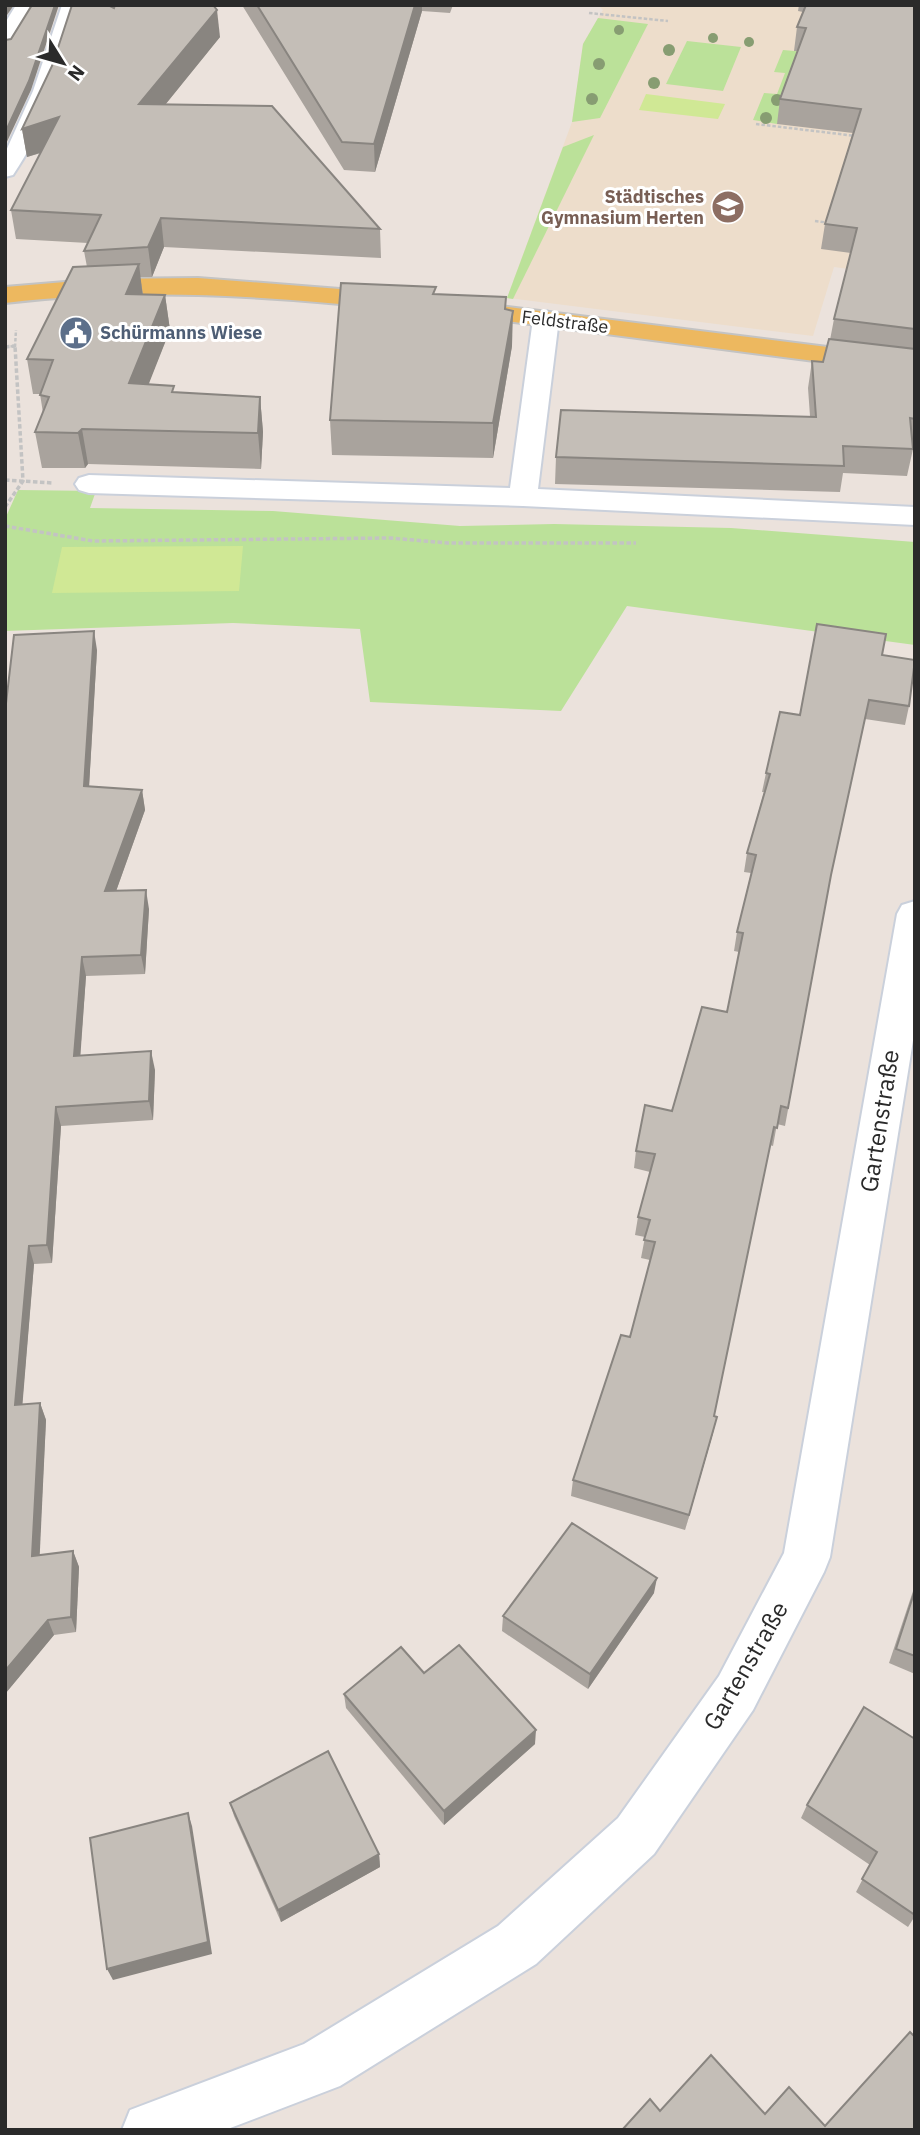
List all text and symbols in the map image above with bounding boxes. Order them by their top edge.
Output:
north arrow [28,28,98,98]
text: N [63,61,90,86]
place label: Städtisches Gymnasium Herten [541,185,704,229]
school or university icon: Städtisches Gymnasium Herten [709,188,747,226]
street label: Feldstraße [520,305,610,338]
public building icon: Schürmanns Wiese [57,314,95,352]
place label: Schürmanns Wiese [100,321,262,344]
street label: Gartenstraße [852,1047,906,1194]
street label: Gartenstraße [695,1595,795,1736]

